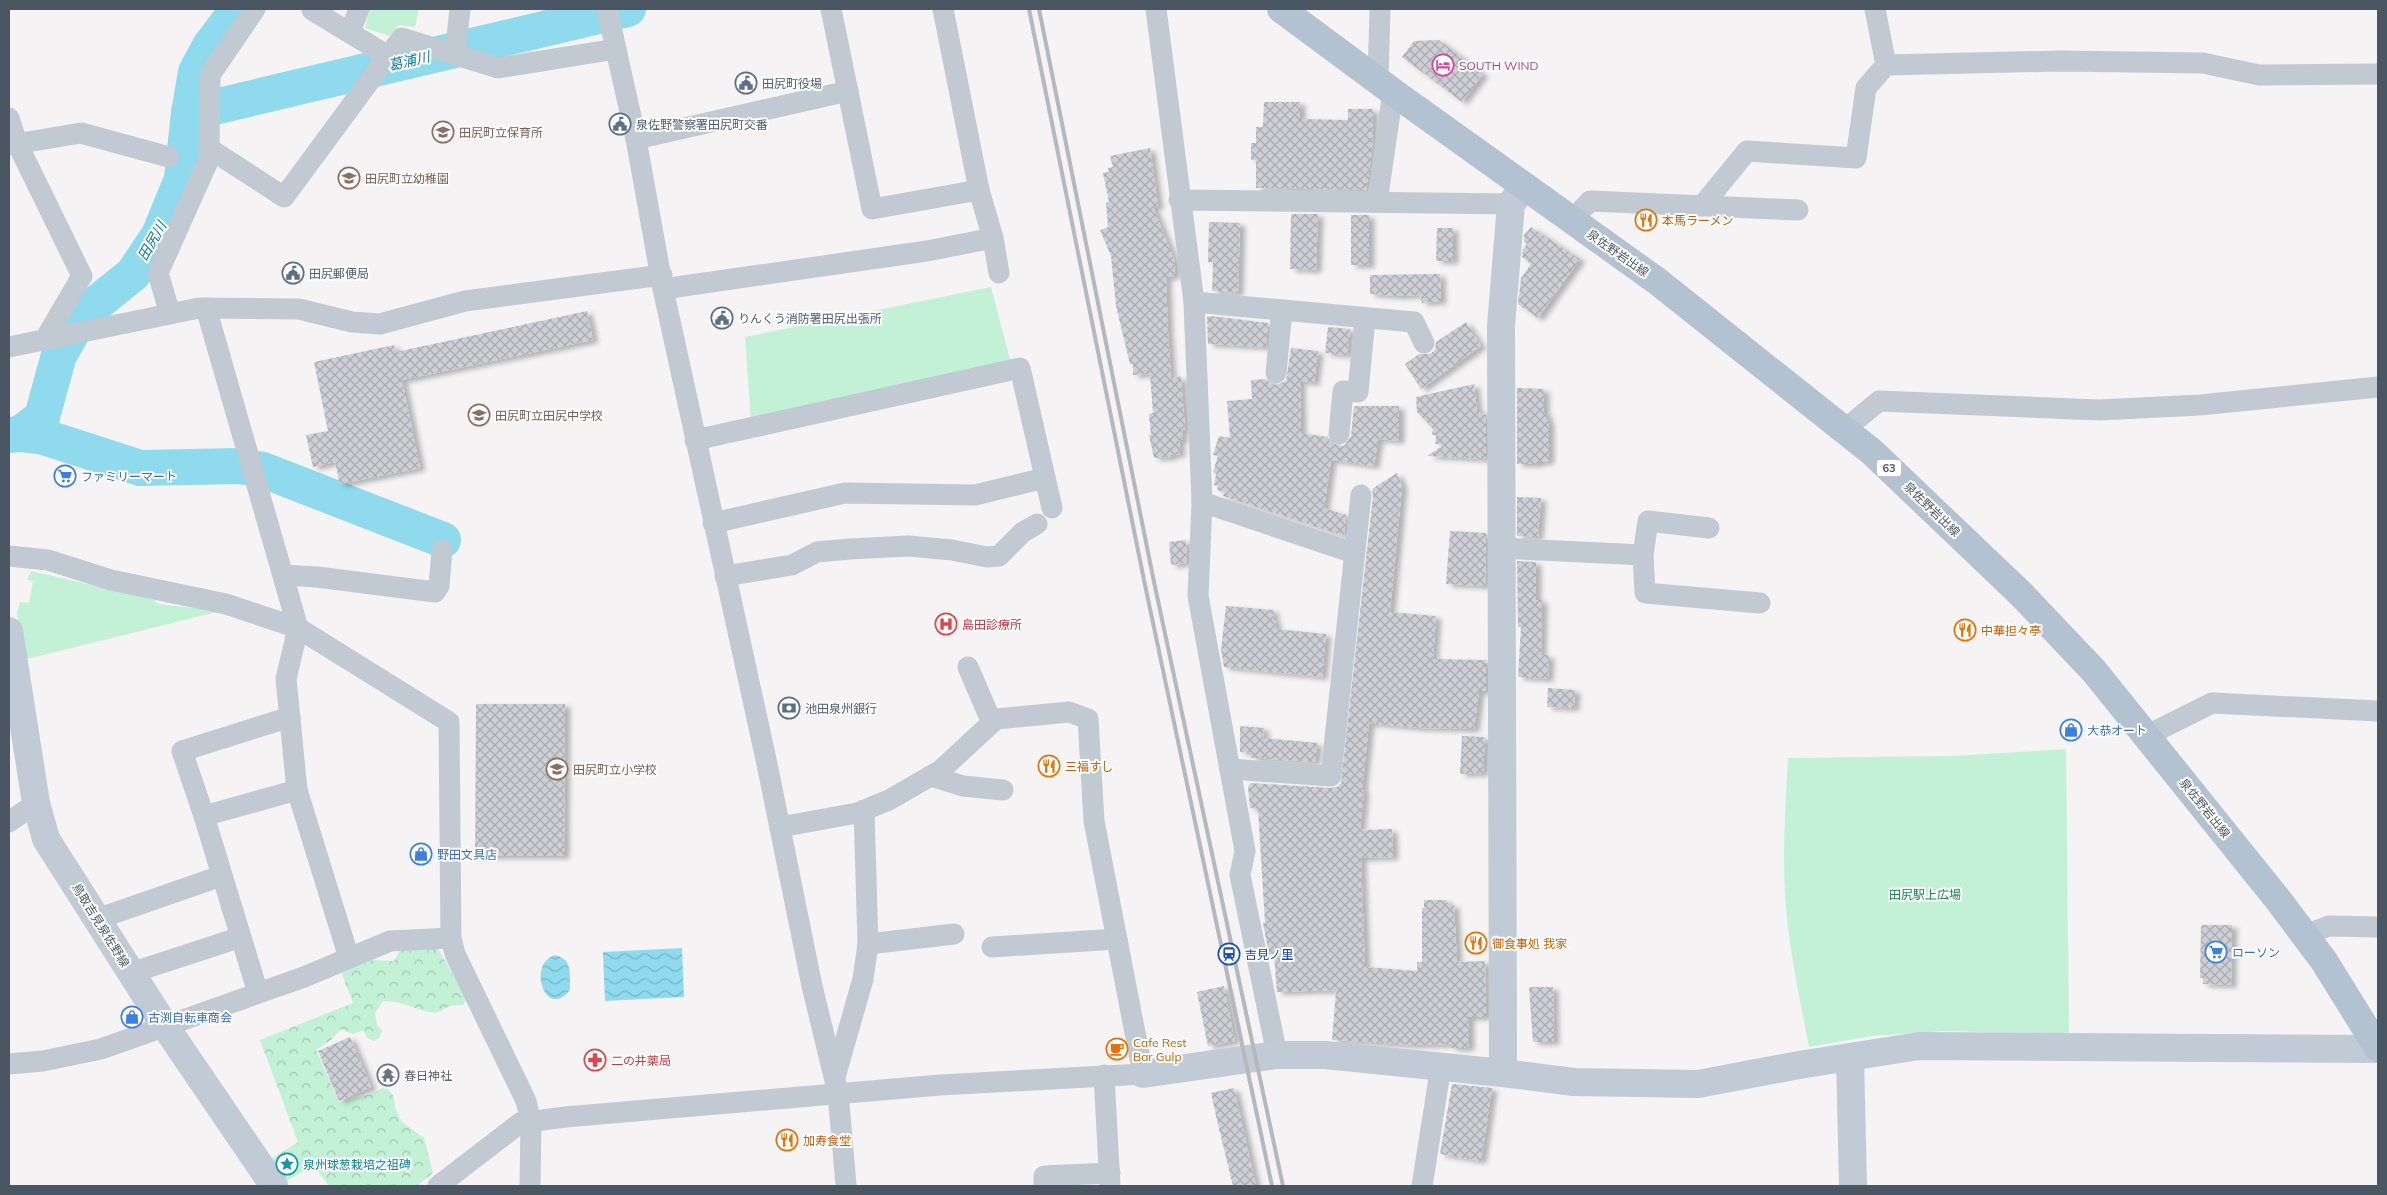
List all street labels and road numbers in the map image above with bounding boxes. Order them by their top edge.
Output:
street label: 泉佐野岩出線 [1584,226,1652,280]
road number: 63 [1876,459,1902,476]
street label: 泉佐野岩出線 [1901,479,1963,539]
street label: 泉佐野岩出線 [2177,775,2233,841]
street label: 鳥取吉見泉佐野線 [69,880,133,970]

